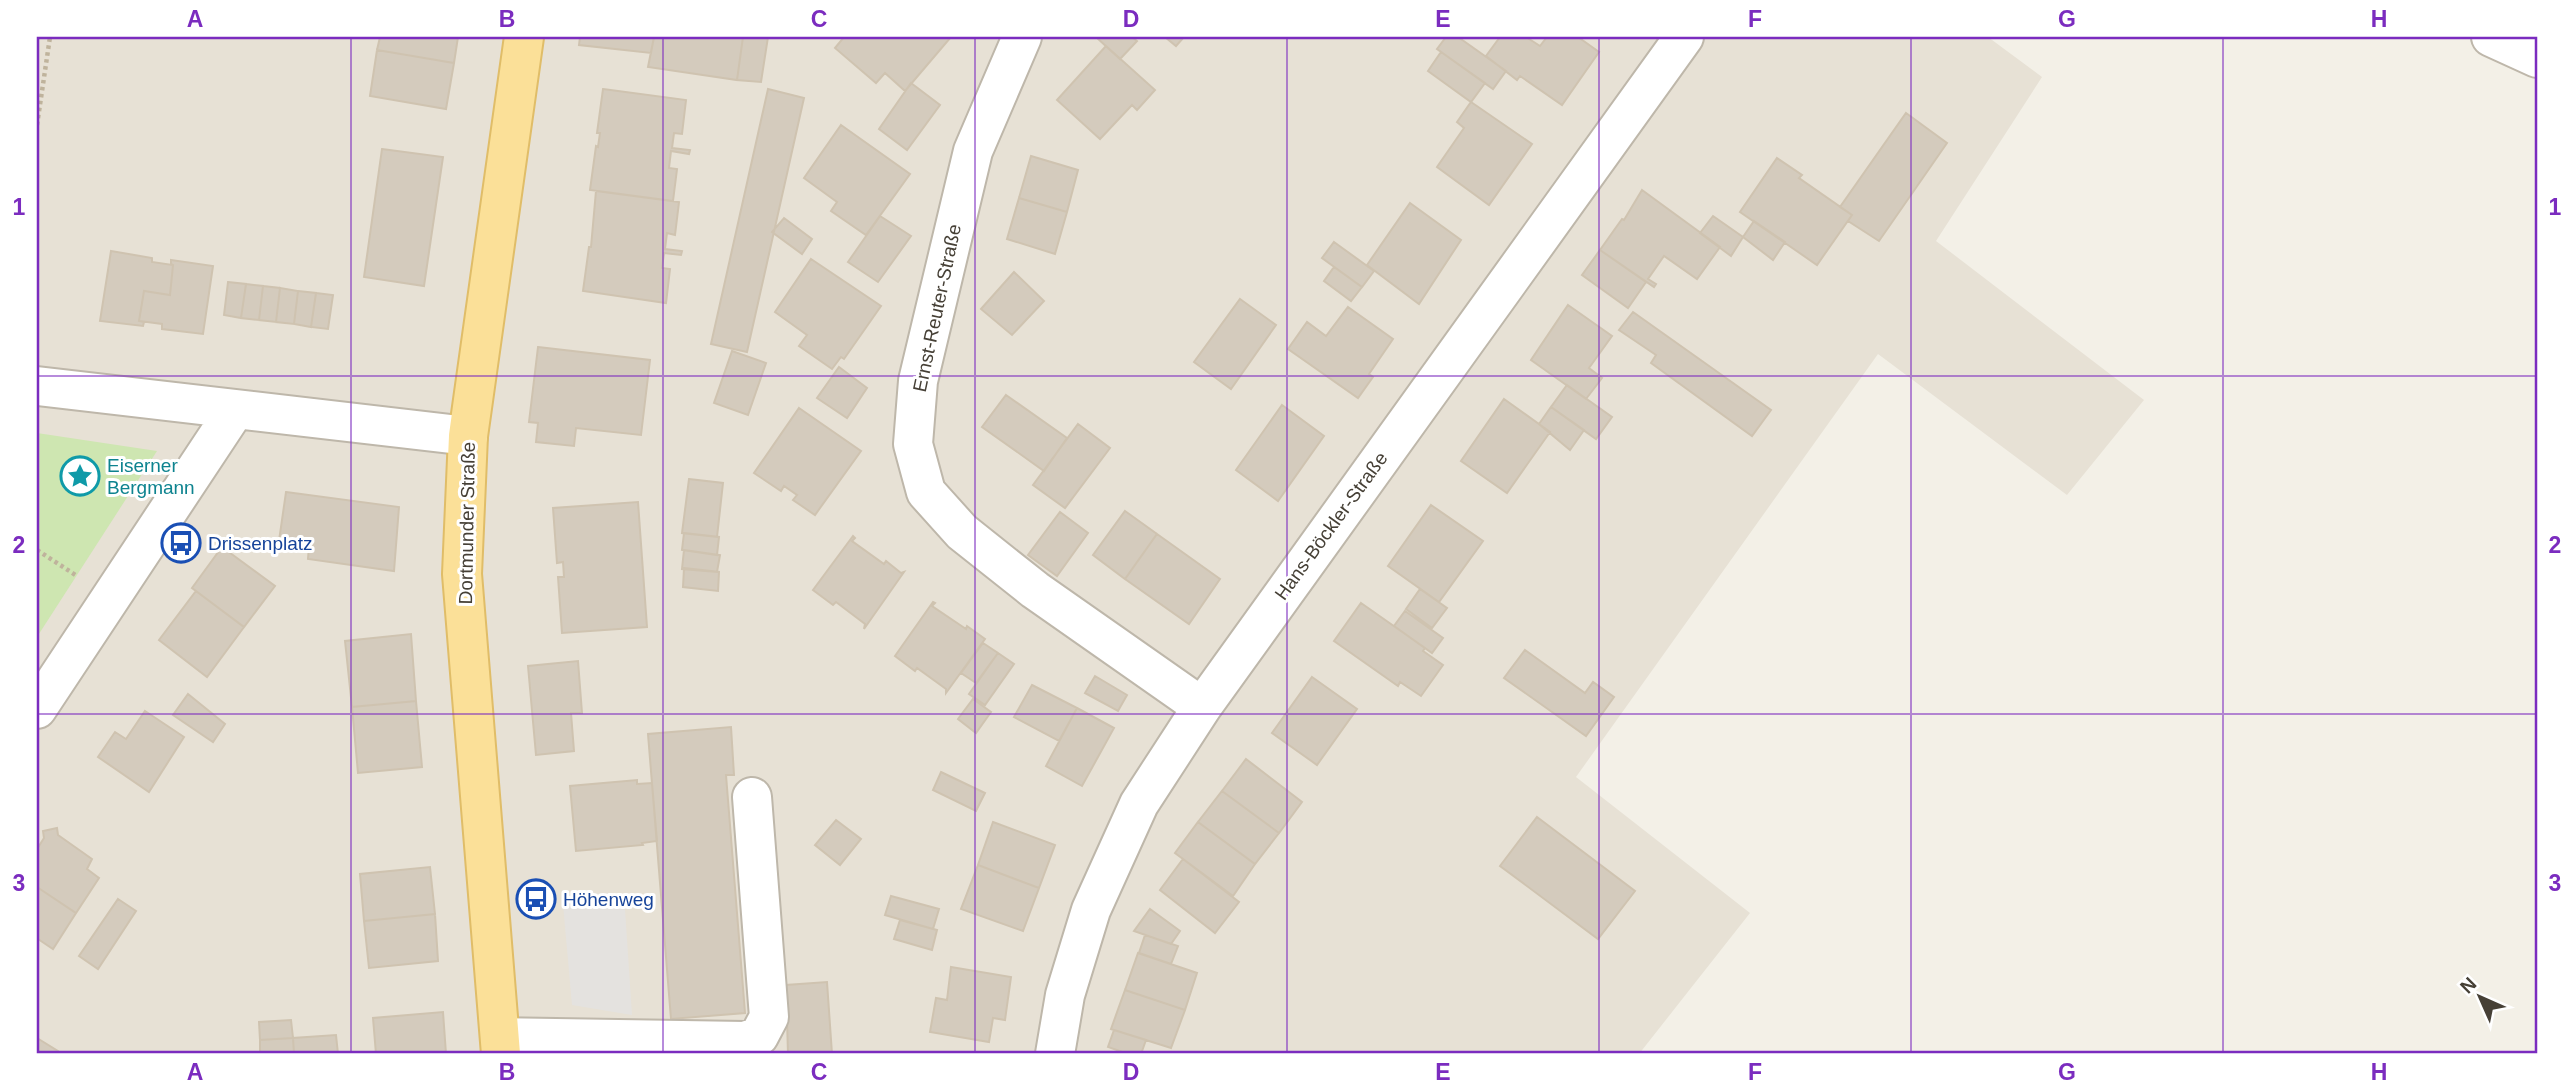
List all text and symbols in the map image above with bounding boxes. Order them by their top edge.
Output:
text: A [187,6,203,32]
text: B [499,6,515,32]
text: C [811,6,827,32]
text: D [1123,6,1139,32]
text: E [1435,6,1451,32]
text: F [1748,6,1762,32]
text: G [2058,6,2076,32]
text: H [2371,6,2387,32]
text: 1 [13,194,26,220]
text: 1 [2549,194,2562,220]
street label: Ernst-Reuter-Straße [909,222,965,394]
street label: Dortmunder Straße [455,442,479,604]
street label: Hans-Böckler-Straße [1270,448,1392,604]
place icon: Eiserner Bergmann [59,455,101,497]
place label: Eiserner Bergmann [107,455,195,498]
bus stop icon: Drissenplatz [160,522,202,564]
text: 2 [13,532,25,558]
text: 2 [2549,532,2561,558]
place label: Drissenplatz [208,533,313,554]
text: 3 [13,870,25,896]
text: 3 [2549,870,2561,896]
bus stop icon: Höhenweg [515,878,557,920]
place label: Höhenweg [563,889,654,910]
north arrow [2444,962,2514,1032]
text: N [2456,973,2481,998]
text: A [187,1059,203,1085]
text: B [499,1059,515,1085]
text: C [811,1059,827,1085]
text: D [1123,1059,1139,1085]
text: E [1435,1059,1451,1085]
text: F [1748,1059,1762,1085]
text: G [2058,1059,2076,1085]
text: H [2371,1059,2387,1085]

